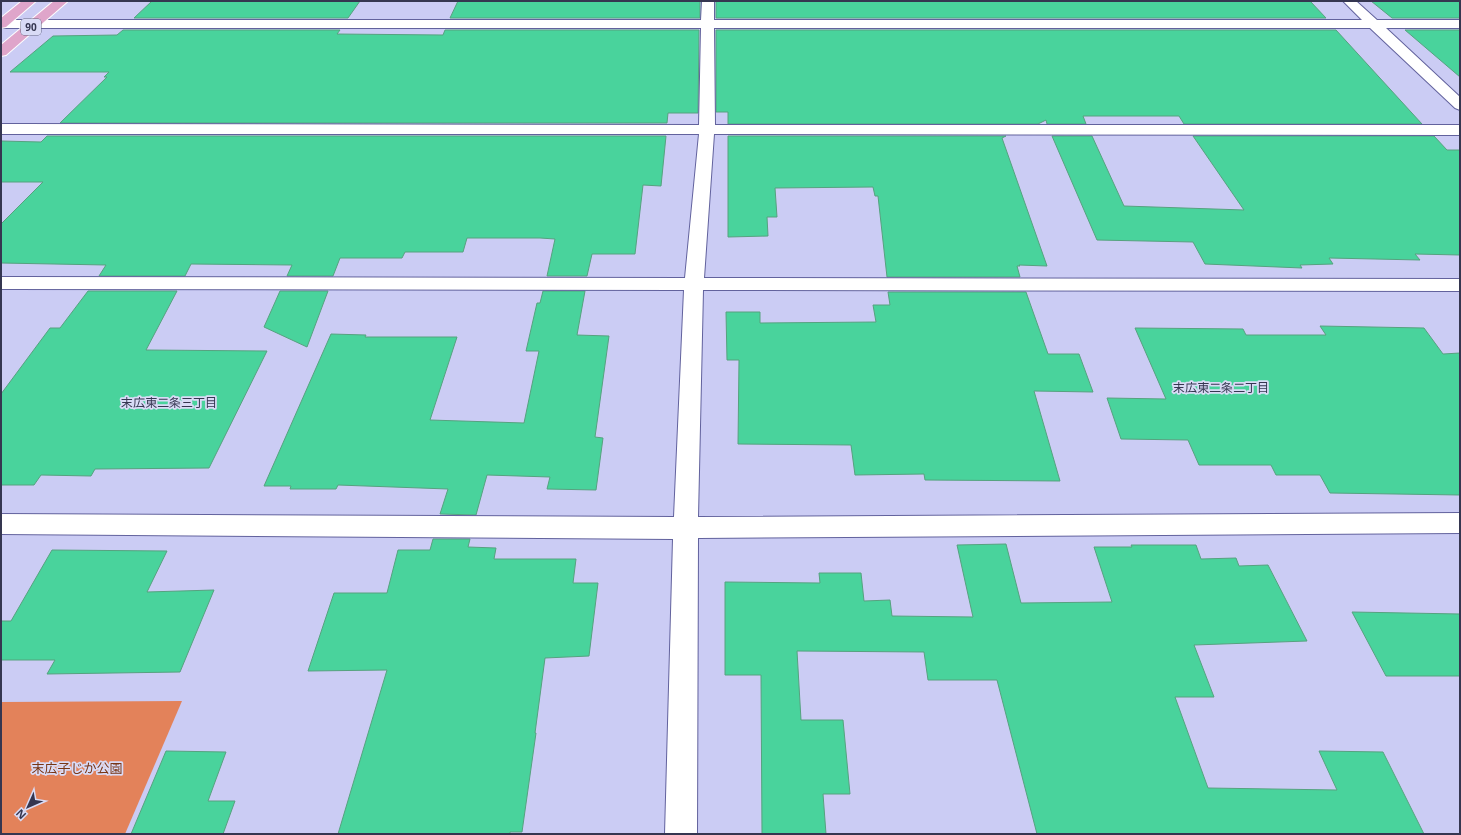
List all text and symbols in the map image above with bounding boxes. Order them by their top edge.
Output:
road number: 90 [21,19,41,35]
district label: 末広東二条二丁目 [1173,379,1269,396]
district label: 末広東二条三丁目 [121,394,217,411]
park label: 末広子じか公園 [31,759,123,777]
north arrow [8,787,48,827]
text: N [12,806,29,823]

